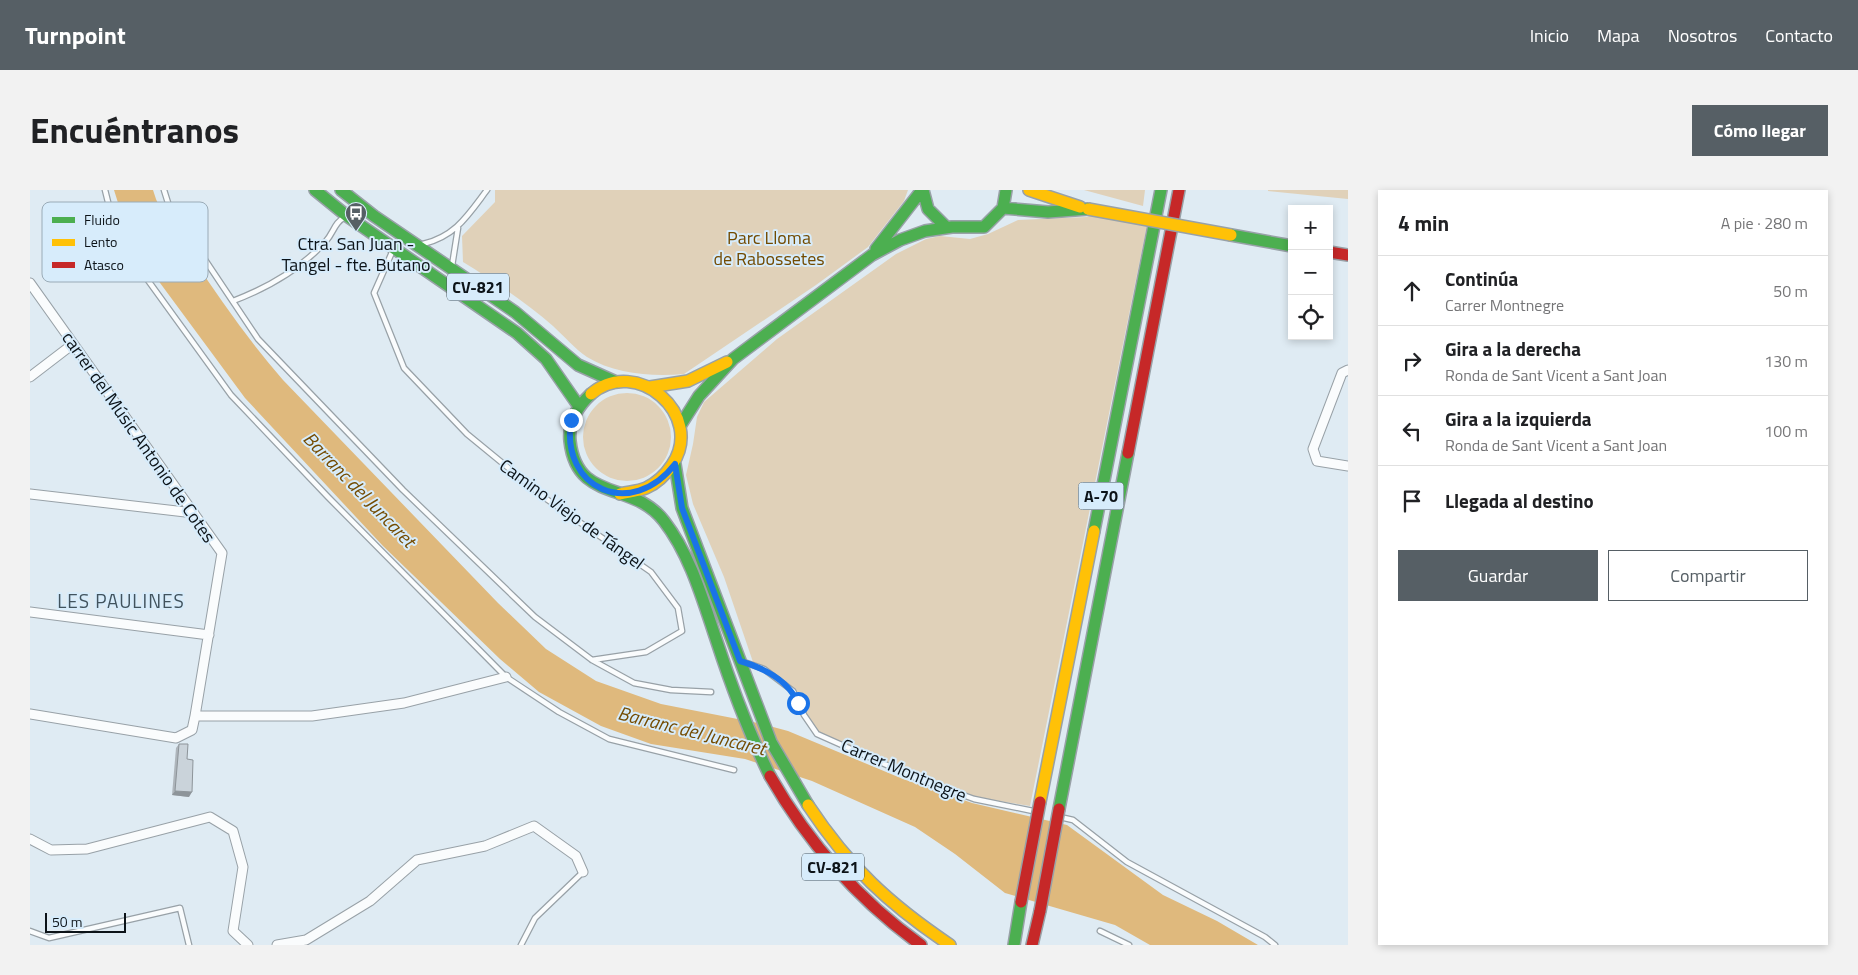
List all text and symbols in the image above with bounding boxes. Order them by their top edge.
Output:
text: Turnpoint [25,17,126,53]
text: Inicio [1530,22,1569,49]
text: Mapa [1597,22,1640,49]
text: Nosotros [1668,22,1737,49]
text: Contacto [1765,22,1833,49]
text: Encuéntranos [30,103,239,157]
button: Cómo llegar [1692,105,1828,156]
bus stop icon: Ctra. San Juan - Tangel - fte. Butano [344,201,368,232]
legend [42,202,208,282]
map controls [1288,205,1333,340]
button: + [1288,205,1333,250]
text: 4 min [1398,207,1449,239]
text: Fluido [84,209,120,230]
text: A pie · 280 m [1721,211,1808,235]
park label: Parc Lloma de Rabossetes [713,224,825,272]
place label: Ctra. San Juan - Tangel - fte. Butano [281,230,431,278]
text: Lento [84,231,118,252]
button: − [1288,250,1333,295]
text: Atasco [84,254,124,275]
text: Continúa [1445,264,1518,293]
road number: CV-821 [447,274,509,300]
icon: ahead [1398,277,1426,305]
text: 50 m [1773,279,1808,303]
text: Carrer Montnegre [1445,293,1564,317]
button: locate [1288,295,1333,340]
street label: carrer del Músic Antonio de Cotes [56,326,222,548]
text: Gira a la derecha [1445,334,1581,363]
icon: right [1398,347,1426,375]
text: 130 m [1764,349,1808,373]
text: Ronda de Sant Vicent a Sant Joan [1445,363,1667,387]
text: Gira a la izquierda [1445,404,1592,433]
route end [560,409,583,432]
icon: left [1398,417,1426,445]
text: 100 m [1764,419,1808,443]
water label: Barranc del Juncaret [297,425,424,555]
text: Ronda de Sant Vicent a Sant Joan [1445,433,1667,457]
street label: Camino Viejo de Tángel [494,452,650,576]
road number: A-70 [1078,482,1124,510]
text: Llegada al destino [1445,486,1594,515]
icon: arrive [1398,487,1426,515]
button: Guardar [1398,550,1598,601]
button: Compartir [1608,550,1808,601]
district label: LES PAULINES [57,586,185,615]
route start [787,692,810,715]
water label: Barranc del Juncaret [615,698,771,763]
street label: Carrer Montnegre [837,731,971,809]
road number: CV-821 [802,854,864,880]
scale bar [45,910,126,933]
text: 50 m [52,911,82,932]

